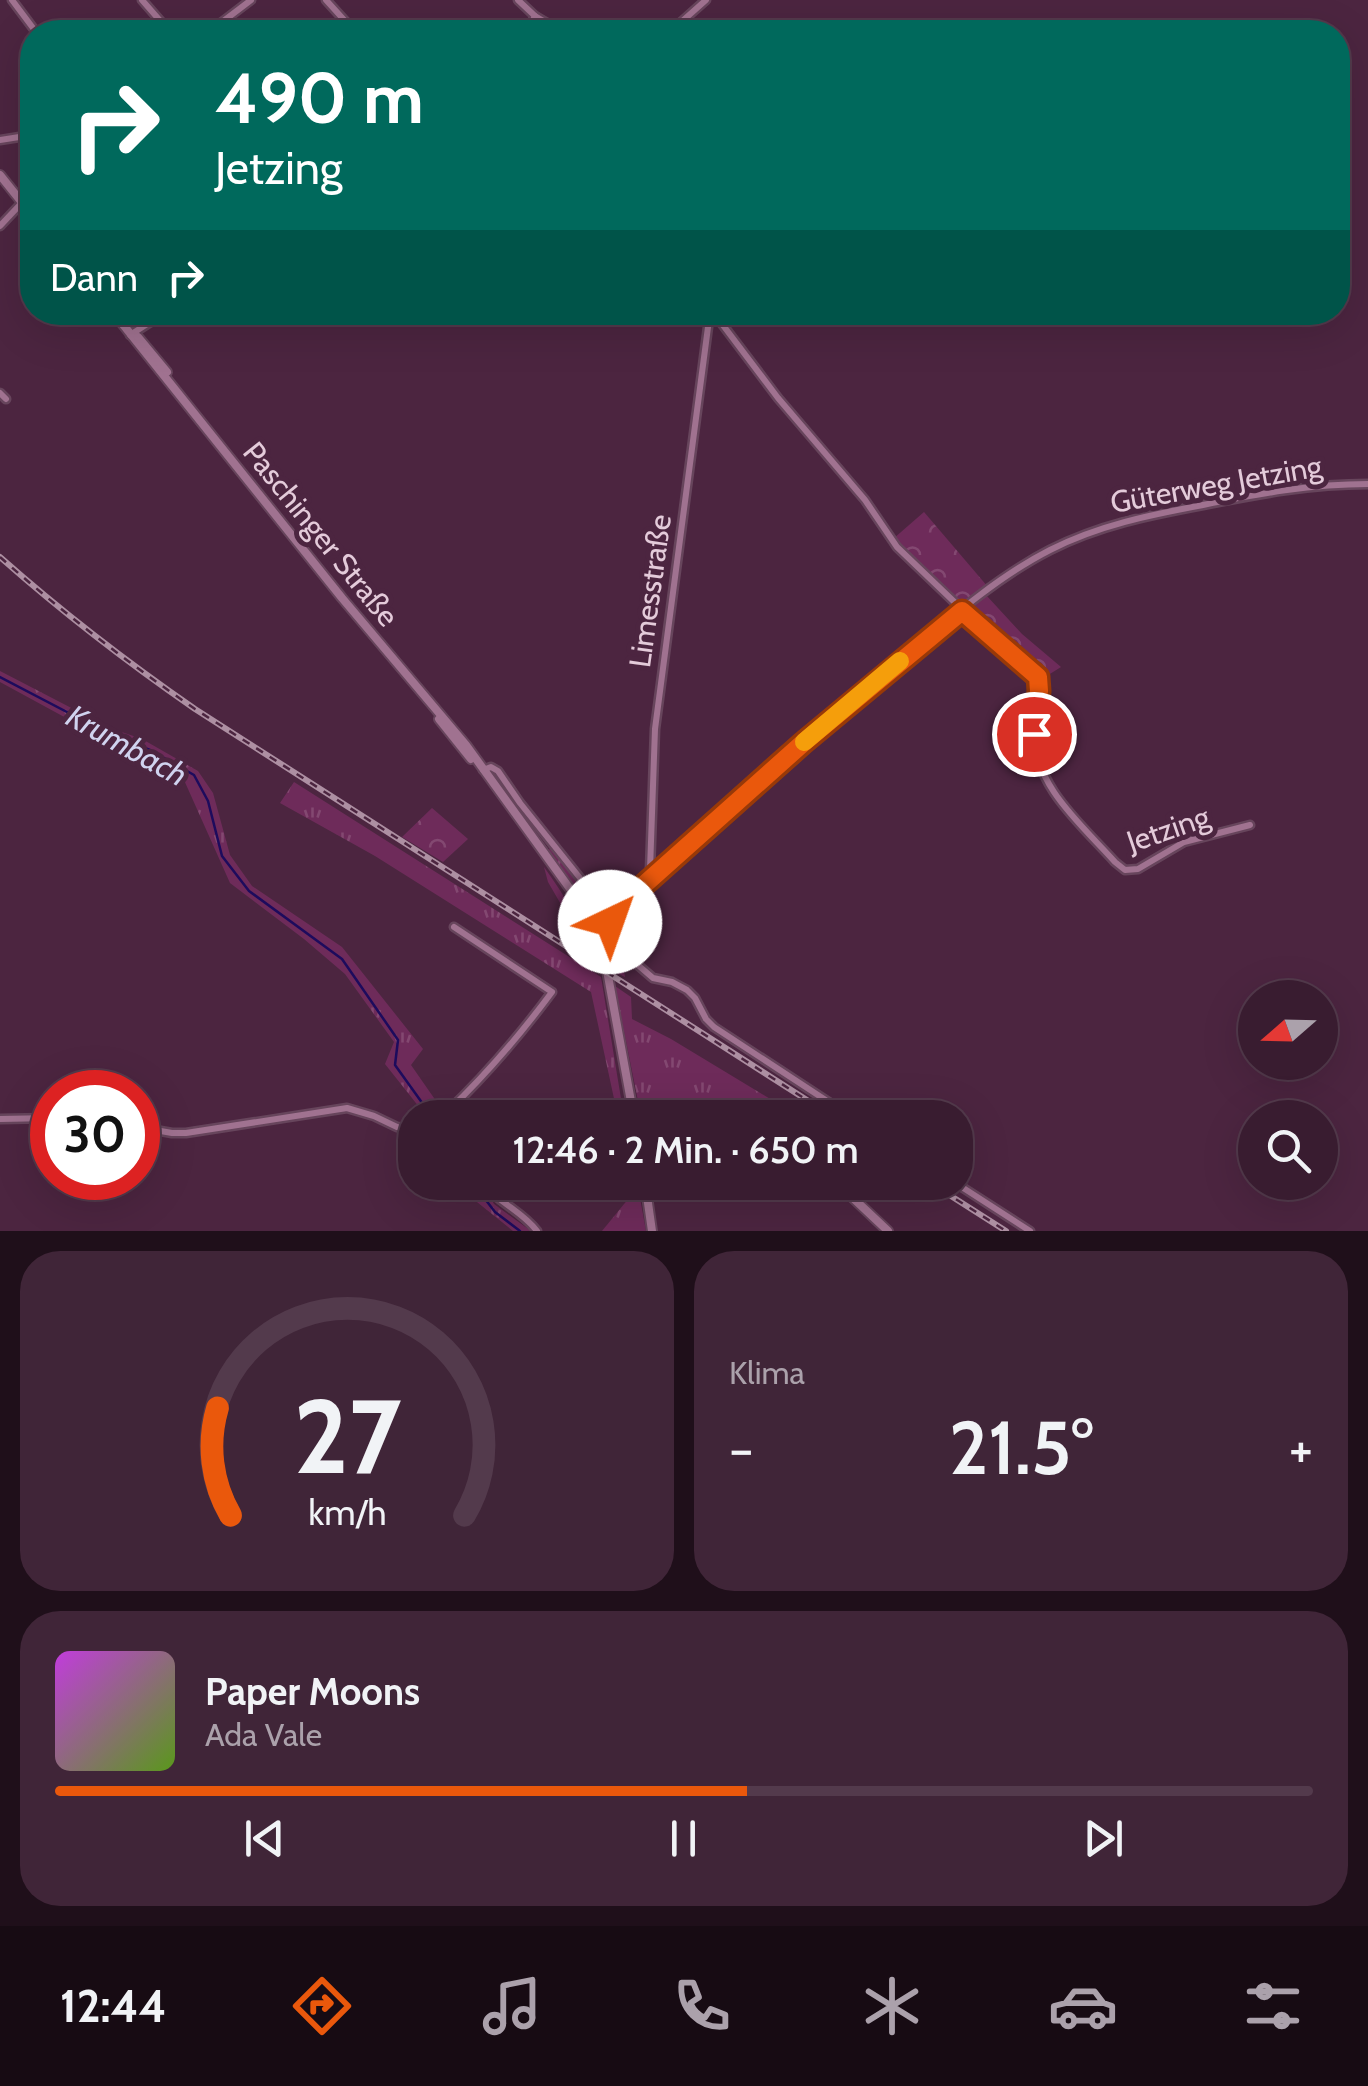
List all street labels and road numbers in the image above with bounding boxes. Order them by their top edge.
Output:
street label: Paschinger Straße [235,434,407,634]
street label: Güterweg Jetzing [1107,447,1326,521]
street label: Limesstraße [621,512,679,670]
street label: Jetzing [1121,797,1215,861]

